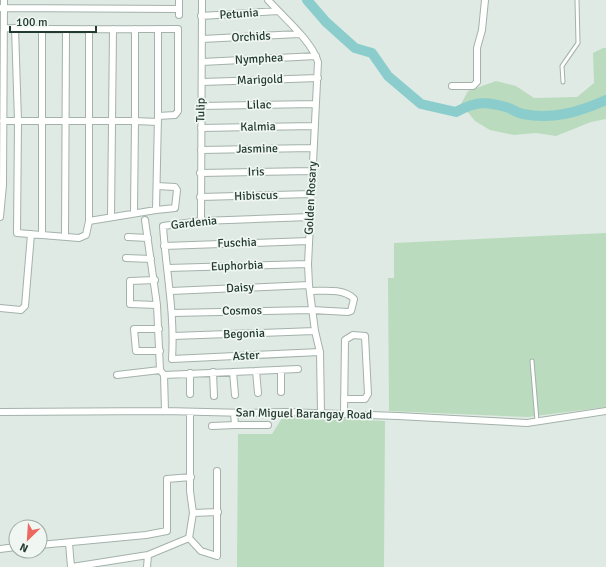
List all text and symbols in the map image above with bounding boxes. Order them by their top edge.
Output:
street label: Petunia [219,5,259,23]
scale bar [10,8,96,34]
text: 100 m [16,15,48,30]
street label: Orchids [231,28,271,46]
street label: Nymphea [234,50,284,68]
street label: Marigold [237,72,283,88]
street label: Lilac [247,97,272,113]
street label: Tulip [193,98,209,122]
street label: Kalmia [240,119,276,135]
street label: Jasmine [236,141,278,157]
street label: Golden Rosary [302,160,320,235]
street label: Iris [248,164,264,180]
street label: Hibiscus [234,188,278,204]
street label: Gardenia [170,213,218,233]
street label: Fuschia [217,235,257,251]
street label: Euphorbia [211,258,263,274]
street label: Daisy [226,280,255,296]
street label: Cosmos [222,303,262,319]
street label: Begonia [223,326,265,342]
street label: Aster [232,348,261,364]
street label: San Miguel Barangay Road [236,405,372,423]
north arrow [8,519,48,559]
text: N [18,540,30,555]

